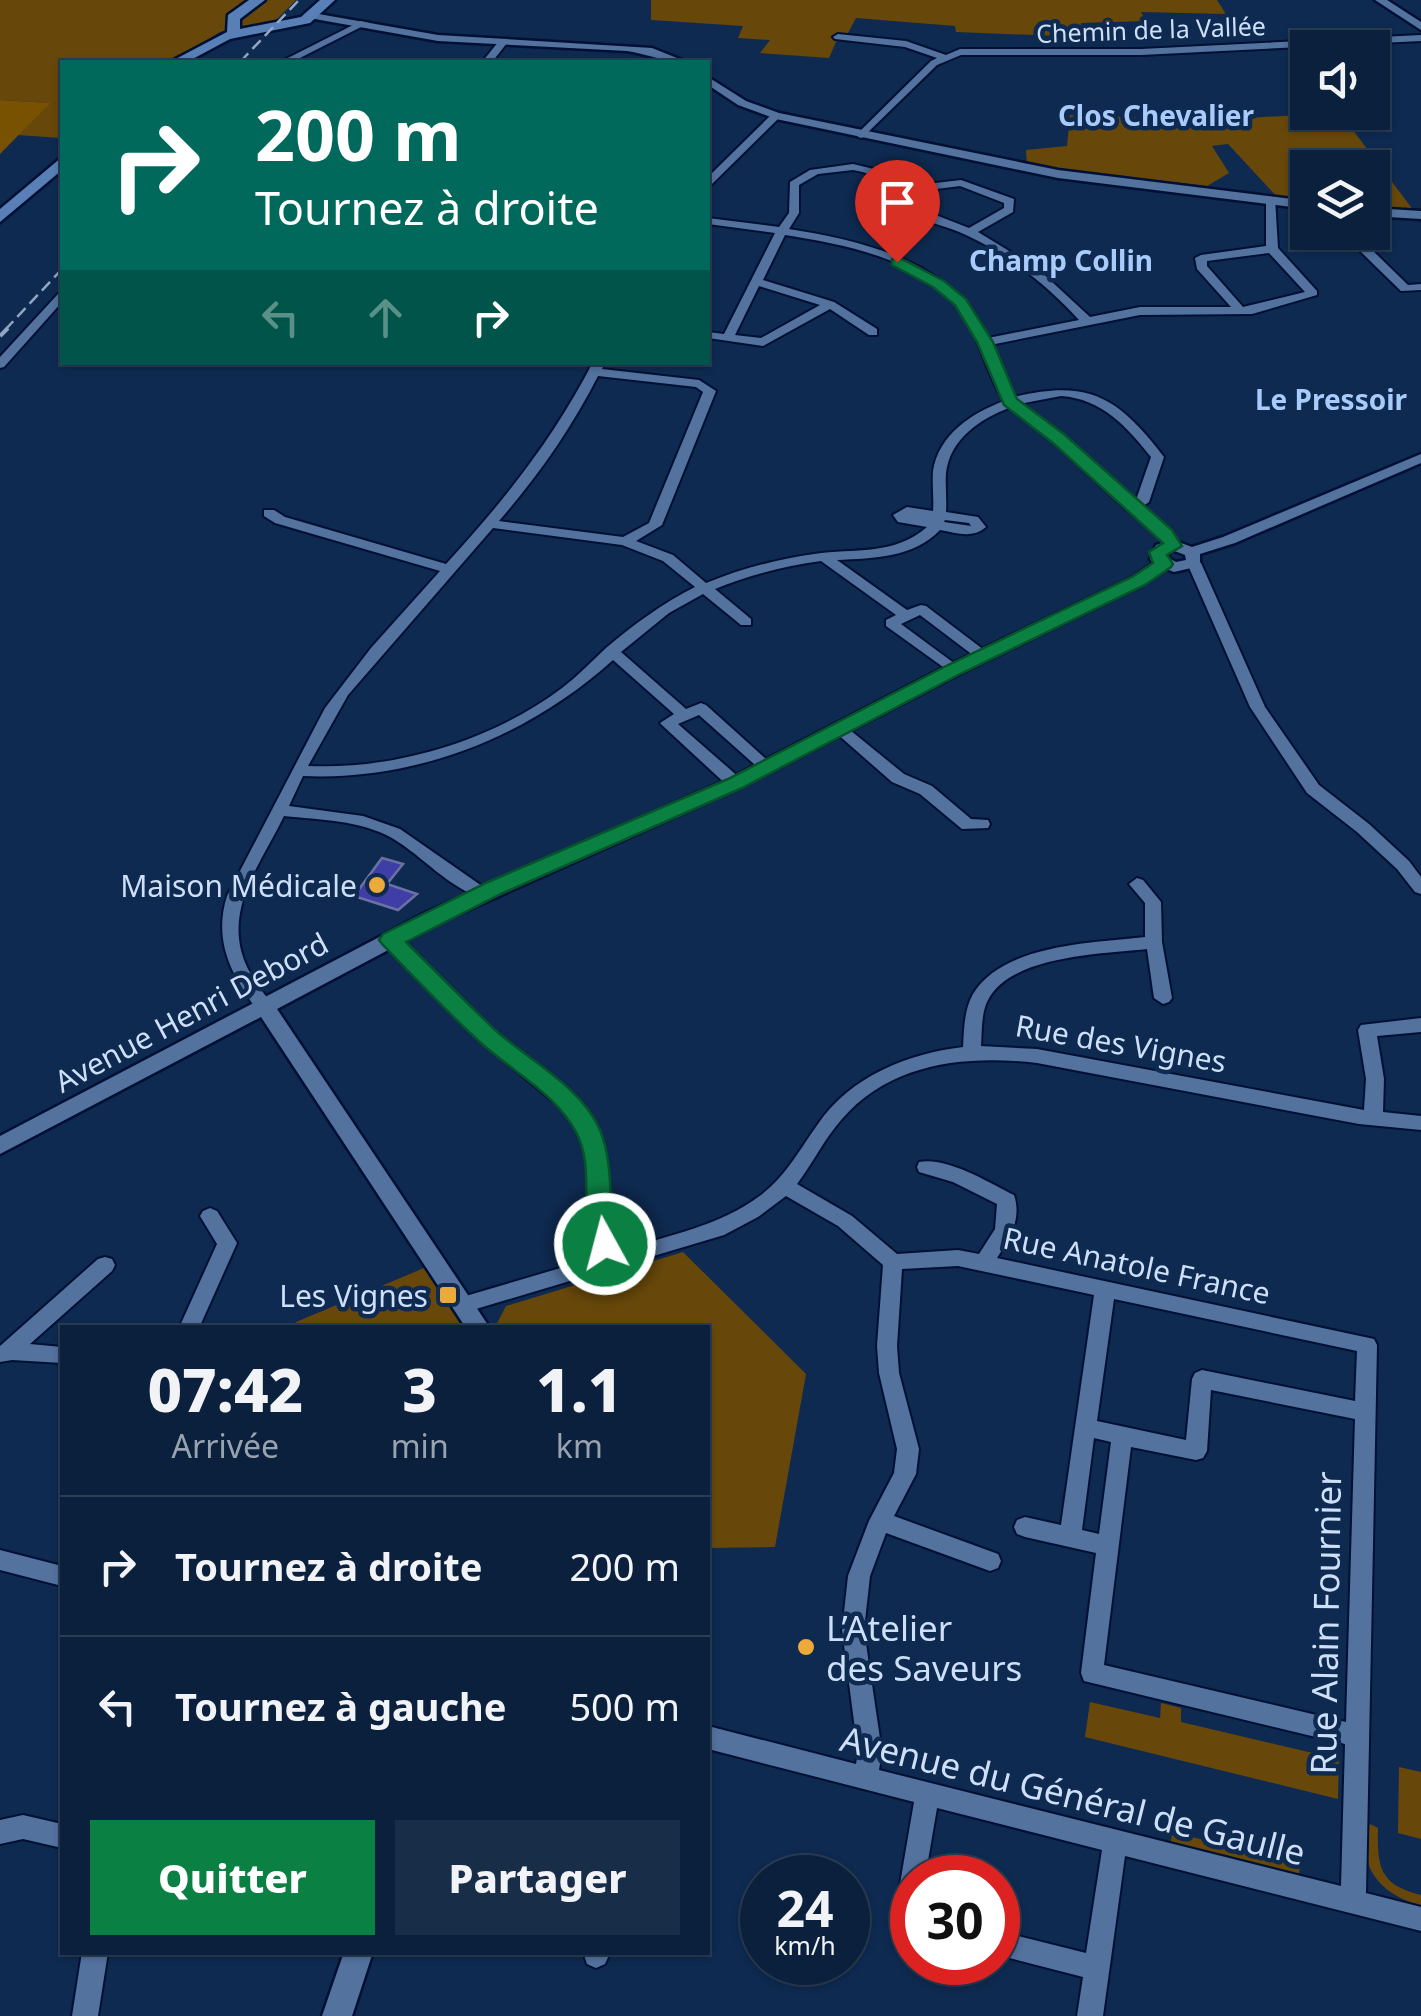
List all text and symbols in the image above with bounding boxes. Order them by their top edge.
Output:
street label: Chemin de la Vallée [1036,8,1266,50]
map controls [1290,30,1390,250]
button: sound [1290,30,1390,130]
text: 200 m [255,86,462,182]
district label: Clos Chevalier [1058,96,1255,134]
icon: right [90,100,220,230]
button: layers [1290,150,1390,250]
pin [855,160,940,263]
icon: arrive [870,175,925,230]
text: Tournez à droite [255,177,599,238]
district label: Champ Collin [969,241,1153,279]
icon: left [253,290,308,345]
icon: ahead [358,290,413,345]
icon: right [463,290,518,345]
district label: Le Pressoir [1255,380,1408,418]
place label: Maison Médicale [120,865,357,906]
marker: Maison Médicale [366,874,388,896]
street label: Avenue Henri Debord [47,922,335,1102]
street label: Rue des Vignes [1012,1004,1230,1082]
position arrow [553,1192,657,1296]
street label: Rue Anatole France [1000,1217,1274,1313]
place label: Les Vignes [279,1275,428,1316]
marker: Les Vignes [437,1284,459,1306]
text: 07:42 [147,1348,303,1430]
text: 3 [402,1348,437,1430]
text: 1.1 [536,1348,623,1430]
text: Arrivée [172,1424,279,1467]
text: min [391,1424,449,1467]
text: km [556,1424,603,1467]
street label: Rue Alain Fournier [1299,1471,1351,1775]
icon: right [90,1539,145,1594]
text: Tournez à droite [175,1540,483,1592]
text: 200 m [569,1540,680,1592]
place label: L’Atelier des Saveurs [826,1604,1022,1691]
marker: L’Atelier des Saveurs [795,1636,817,1658]
icon: left [90,1679,145,1734]
text: Tournez à gauche [175,1680,506,1732]
text: 500 m [569,1680,680,1732]
street label: Avenue du Général de Gaulle [836,1714,1310,1876]
button: Quitter [90,1820,375,1935]
button: Partager [395,1820,680,1935]
speed limit sign: 30 [890,1855,1020,1985]
text: 24 [776,1874,834,1942]
text: km/h [774,1928,836,1962]

